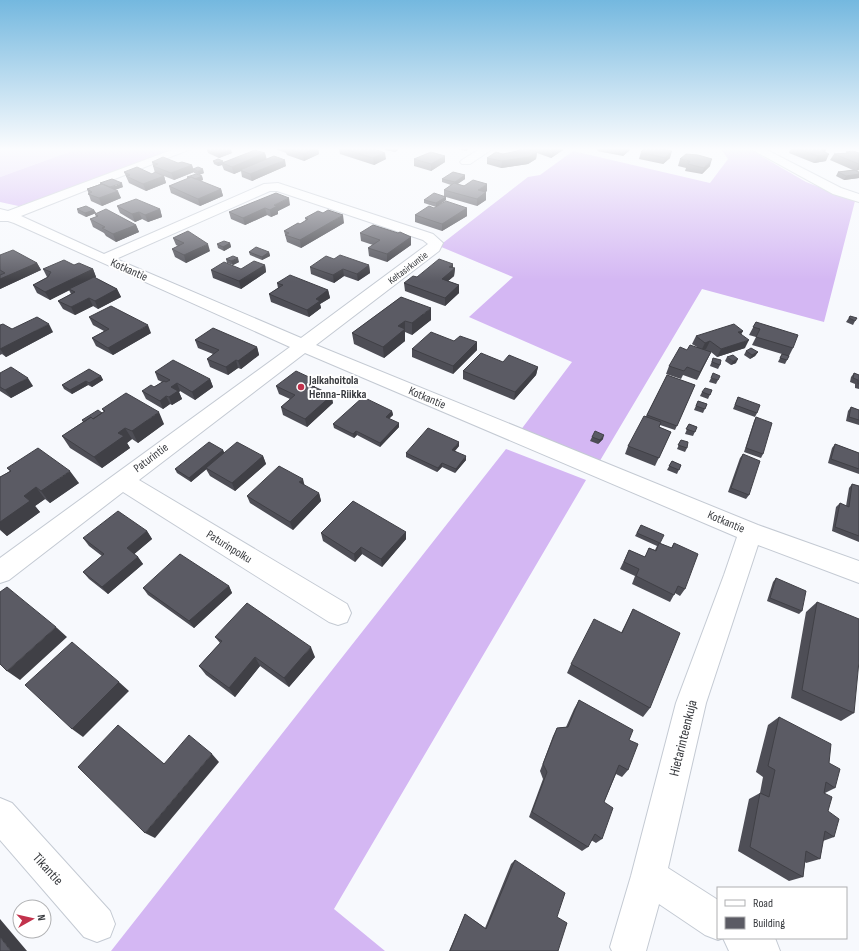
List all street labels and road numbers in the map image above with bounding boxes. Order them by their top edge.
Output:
street label: Keltasirkuntie [386,249,430,287]
street label: Kotkantie [108,255,150,285]
street label: Kotkantie [406,383,448,413]
street label: Paturintie [131,440,172,476]
street label: Kotkantie [705,507,747,537]
street label: Paturinpolku [203,527,255,567]
street label: Hietarinteenkuja [665,698,701,778]
street label: Tikantie [29,849,67,889]

